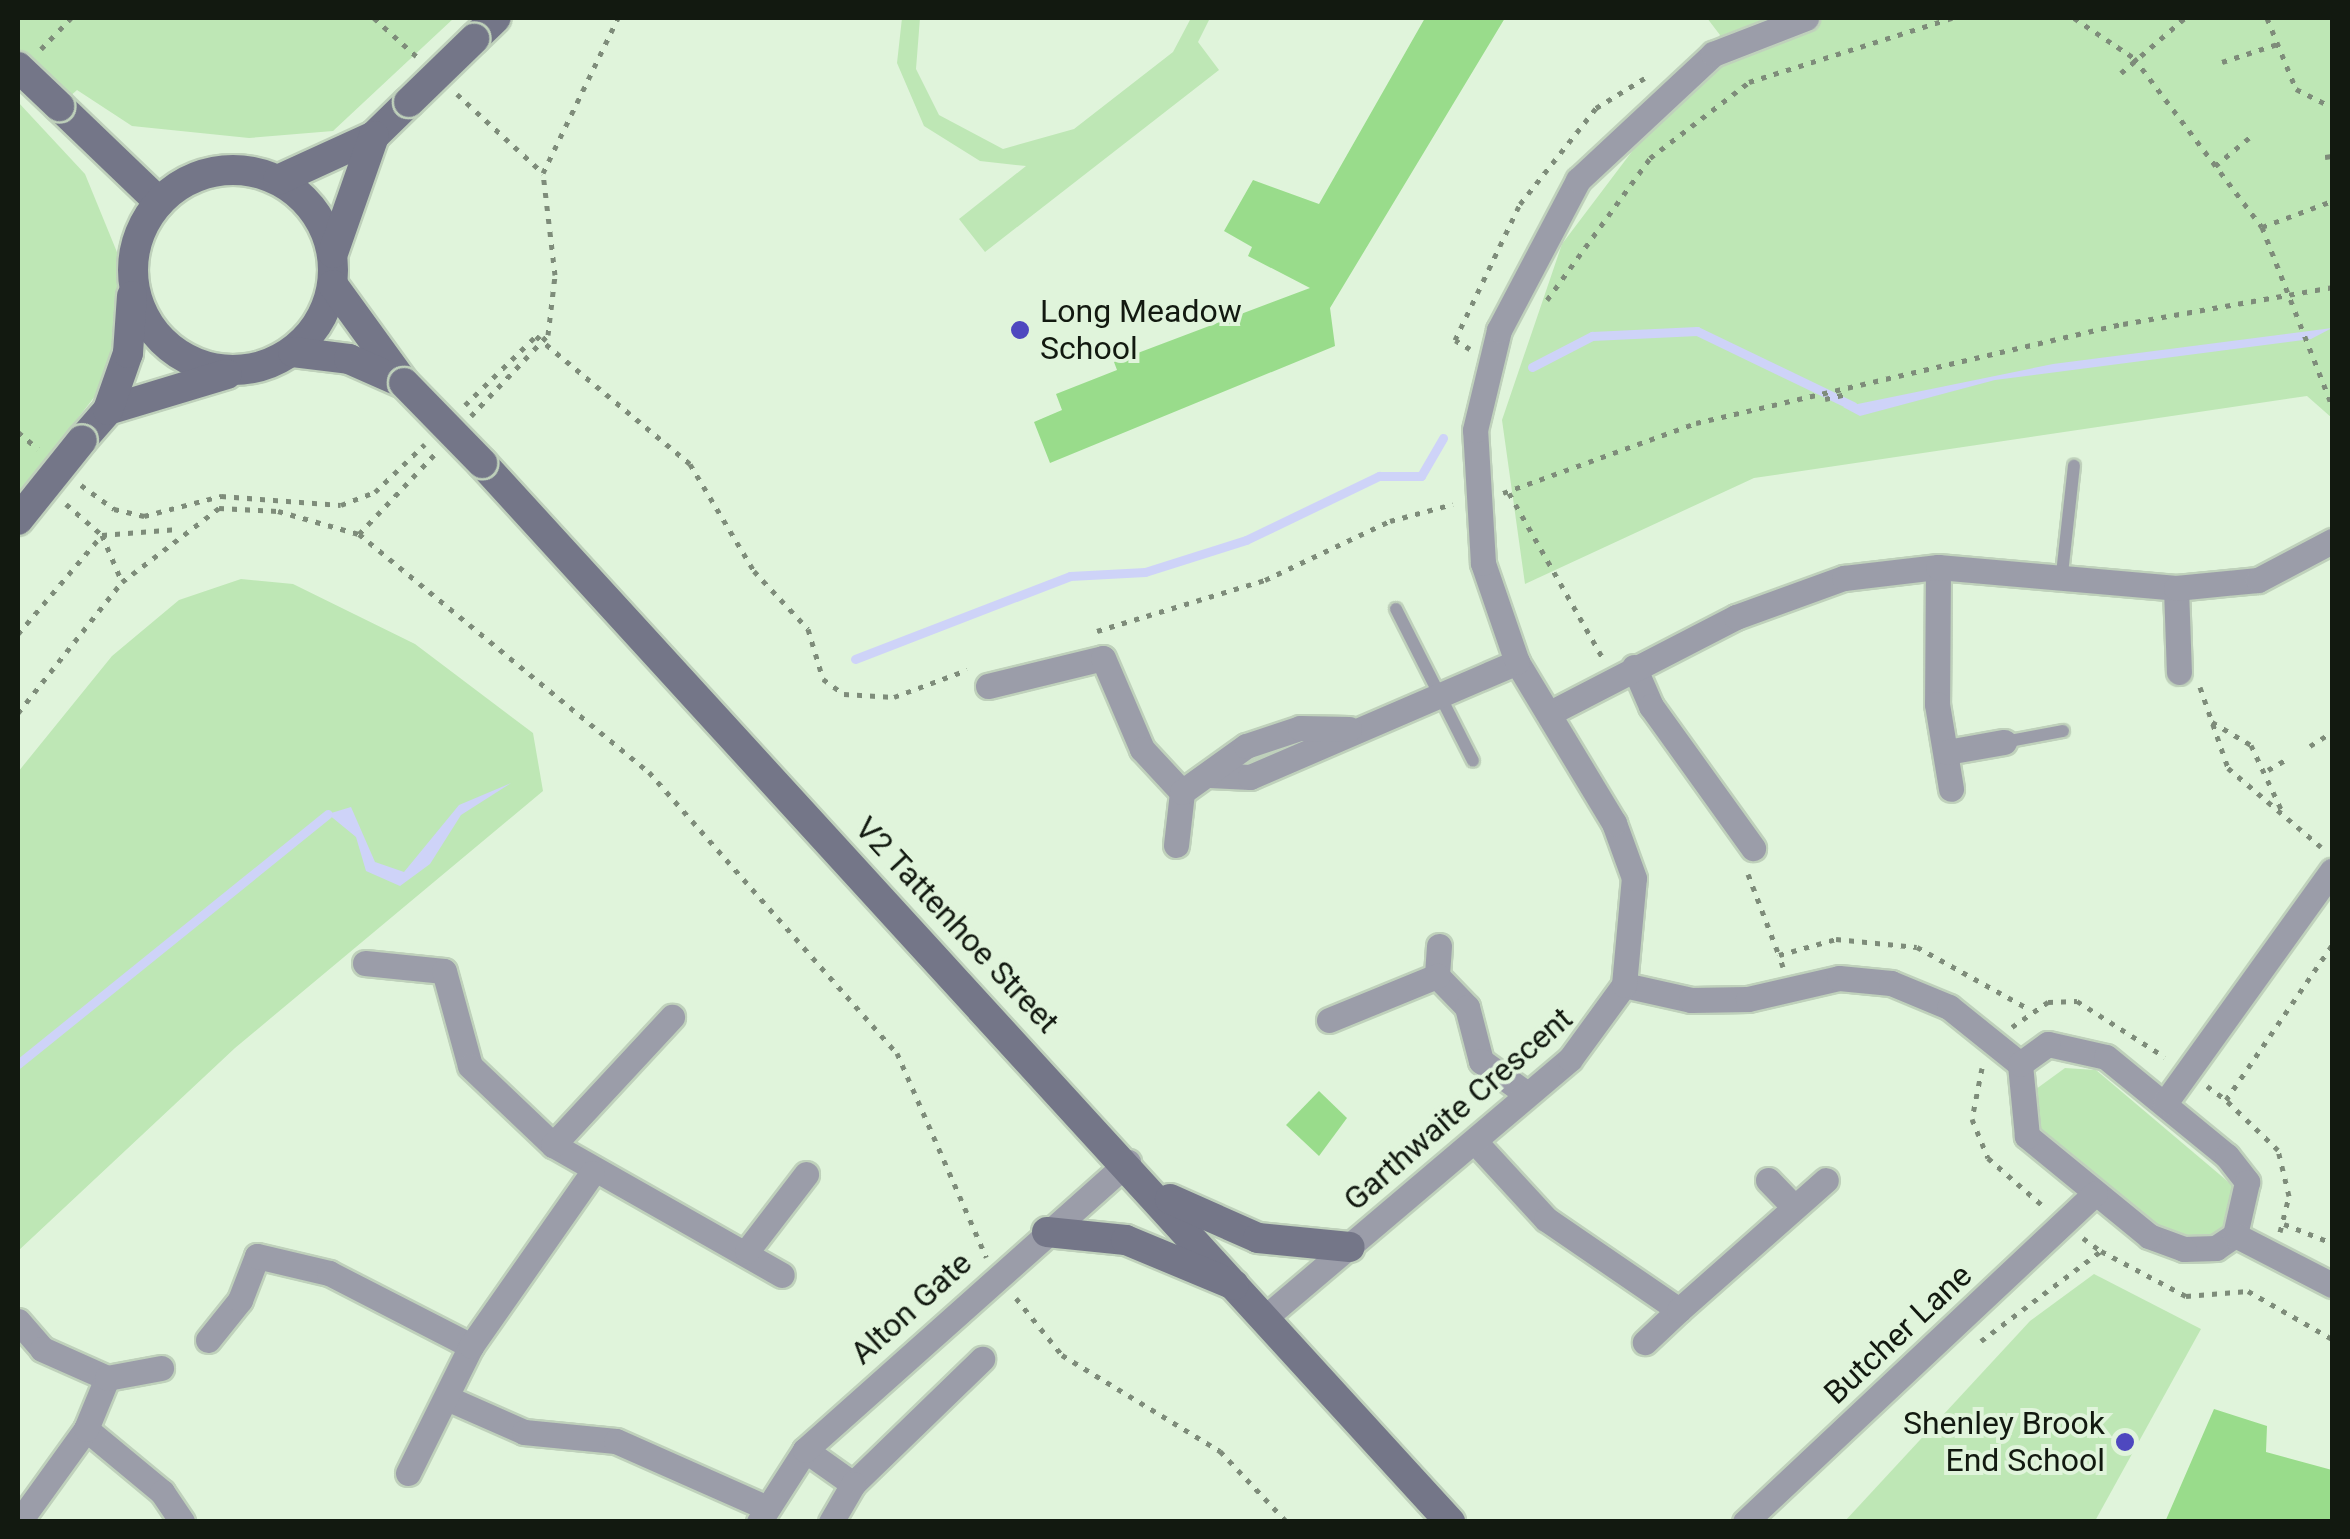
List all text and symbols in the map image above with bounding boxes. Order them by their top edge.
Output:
place label: Long Meadow School [1040,293,1242,368]
marker: Long Meadow School [1009,319,1031,341]
street label: V2 Tattenhoe Street [847,809,1067,1041]
street label: Garthwaite Crescent [1336,999,1580,1219]
street label: Alton Gate [843,1244,979,1372]
street label: Butcher Lane [1816,1256,1980,1412]
place label: Shenley Brook End School [1903,1405,2105,1480]
marker: Shenley Brook End School [2114,1431,2136,1453]

